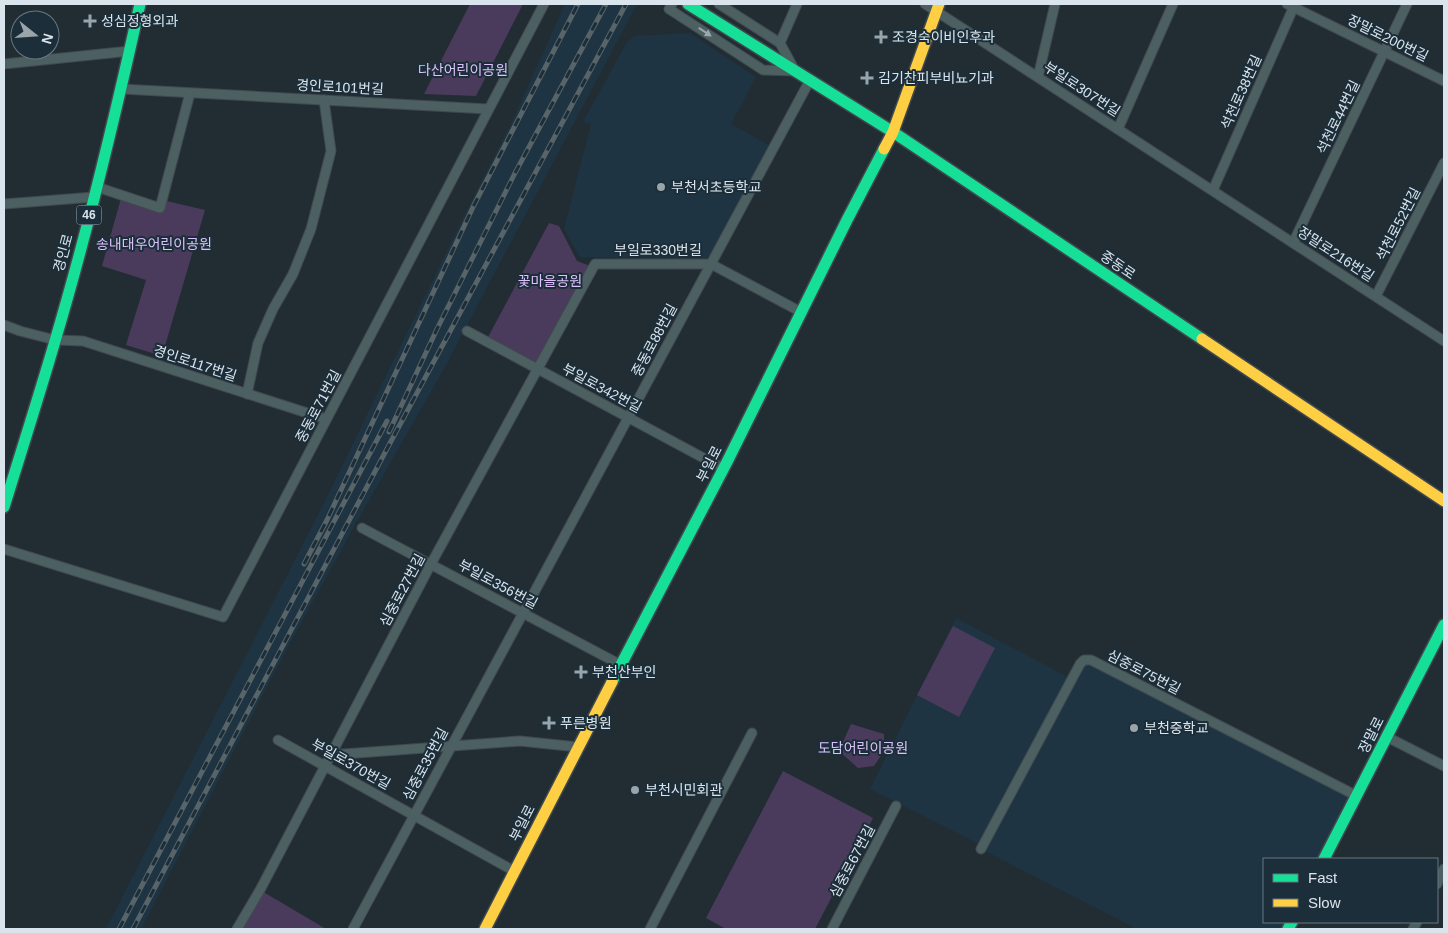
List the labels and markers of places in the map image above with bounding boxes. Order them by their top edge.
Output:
place label: 성심정형외과 [101,13,178,29]
marker: 성심정형외과 [83,14,97,28]
place label: 조경숙이비인후과 [892,29,995,45]
marker: 조경숙이비인후과 [874,30,888,44]
place label: 김기찬피부비뇨기과 [878,70,994,86]
marker: 김기찬피부비뇨기과 [860,71,874,85]
place label: 부천서초등학교 [671,179,761,195]
marker: 부천서초등학교 [655,181,667,193]
place label: 부천산부인 [592,664,656,680]
marker: 부천산부인 [574,665,588,679]
place label: 푸른병원 [560,715,612,731]
marker: 푸른병원 [542,716,556,730]
place label: 부천중학교 [1144,720,1209,736]
marker: 부천중학교 [1128,722,1140,734]
place label: 부천시민회관 [645,782,722,798]
marker: 부천시민회관 [629,784,641,796]

